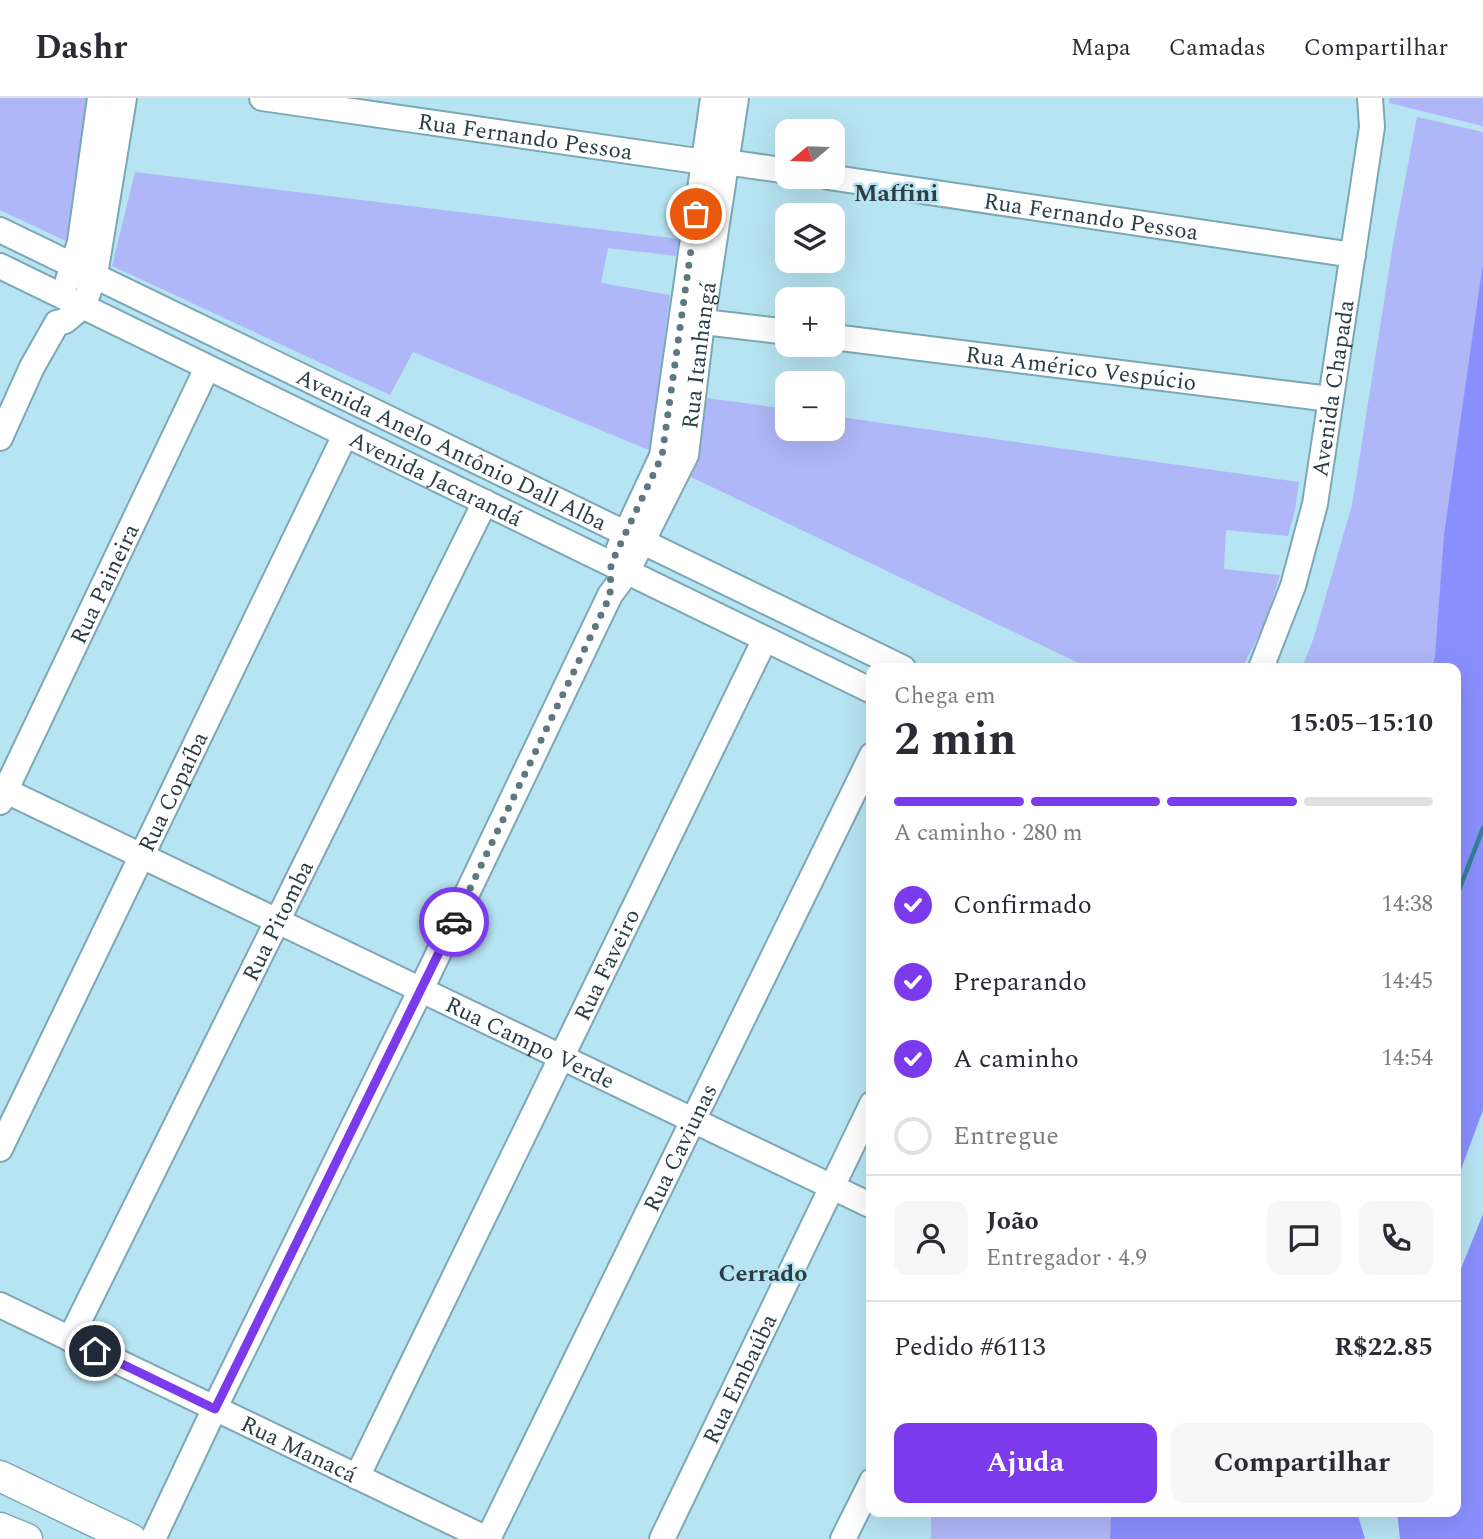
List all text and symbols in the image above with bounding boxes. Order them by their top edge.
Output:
text: Dashr [35,23,127,73]
text: Mapa [1071,30,1131,66]
text: Camadas [1169,30,1266,66]
text: Compartilhar [1304,30,1448,66]
street label: Rua Fernando Pessoa [415,105,635,170]
north arrow [775,119,845,189]
map controls [775,119,845,441]
district label: Maffini [854,176,938,212]
pin [666,184,726,244]
street label: Rua Fernando Pessoa [981,184,1201,251]
icon: bag [677,195,715,233]
button: layers [775,203,845,273]
street label: Rua Itanhangá [673,279,727,431]
button: + [775,287,845,357]
street label: Avenida Chapada [1303,298,1365,479]
street label: Rua Américo Vespúcio [963,338,1198,401]
street label: Avenida Anelo Antônio Dall Alba [290,360,612,541]
button: − [775,371,845,441]
street label: Avenida Jacarandá [343,423,528,537]
street label: Rua Paineira [62,518,149,650]
text: Chega em [894,679,995,714]
text: 15:05–15:10 [1289,703,1433,743]
text: 2 min [894,705,1016,775]
street label: Rua Copaíba [130,726,218,858]
text: A caminho · 280 m [894,816,1083,851]
street label: Rua Pitomba [234,855,324,988]
text: Confirmado [953,885,1092,925]
icon: check [894,886,932,924]
courier [419,887,489,957]
text: 14:38 [1381,887,1433,922]
icon: car [435,903,473,941]
street label: Rua Faveiro [566,903,650,1027]
text: Preparando [953,962,1087,1002]
icon: check [894,963,932,1001]
text: 14:45 [1381,964,1433,999]
street label: Rua Campo Verde [439,988,620,1099]
text: A caminho [953,1039,1079,1079]
icon: check [894,1040,932,1078]
text: 14:54 [1381,1041,1433,1076]
street label: Rua Caviunas [635,1078,727,1218]
text: Entregue [953,1116,1059,1156]
button: person [894,1201,968,1275]
text: João [986,1201,1039,1241]
button: chat [1267,1201,1341,1275]
button: phone [1359,1201,1433,1275]
text: Entregador · 4.9 [986,1241,1147,1276]
district label: Cerrado [719,1256,807,1292]
street label: Rua Embaúba [694,1308,787,1450]
pin [65,1321,125,1381]
text: Pedido #6113 [894,1327,1045,1367]
text: R$22.85 [1334,1327,1433,1367]
icon: home [76,1332,114,1370]
street label: Rua Manacá [235,1407,363,1493]
button: Ajuda [894,1423,1157,1503]
button: Compartilhar [1171,1423,1433,1503]

